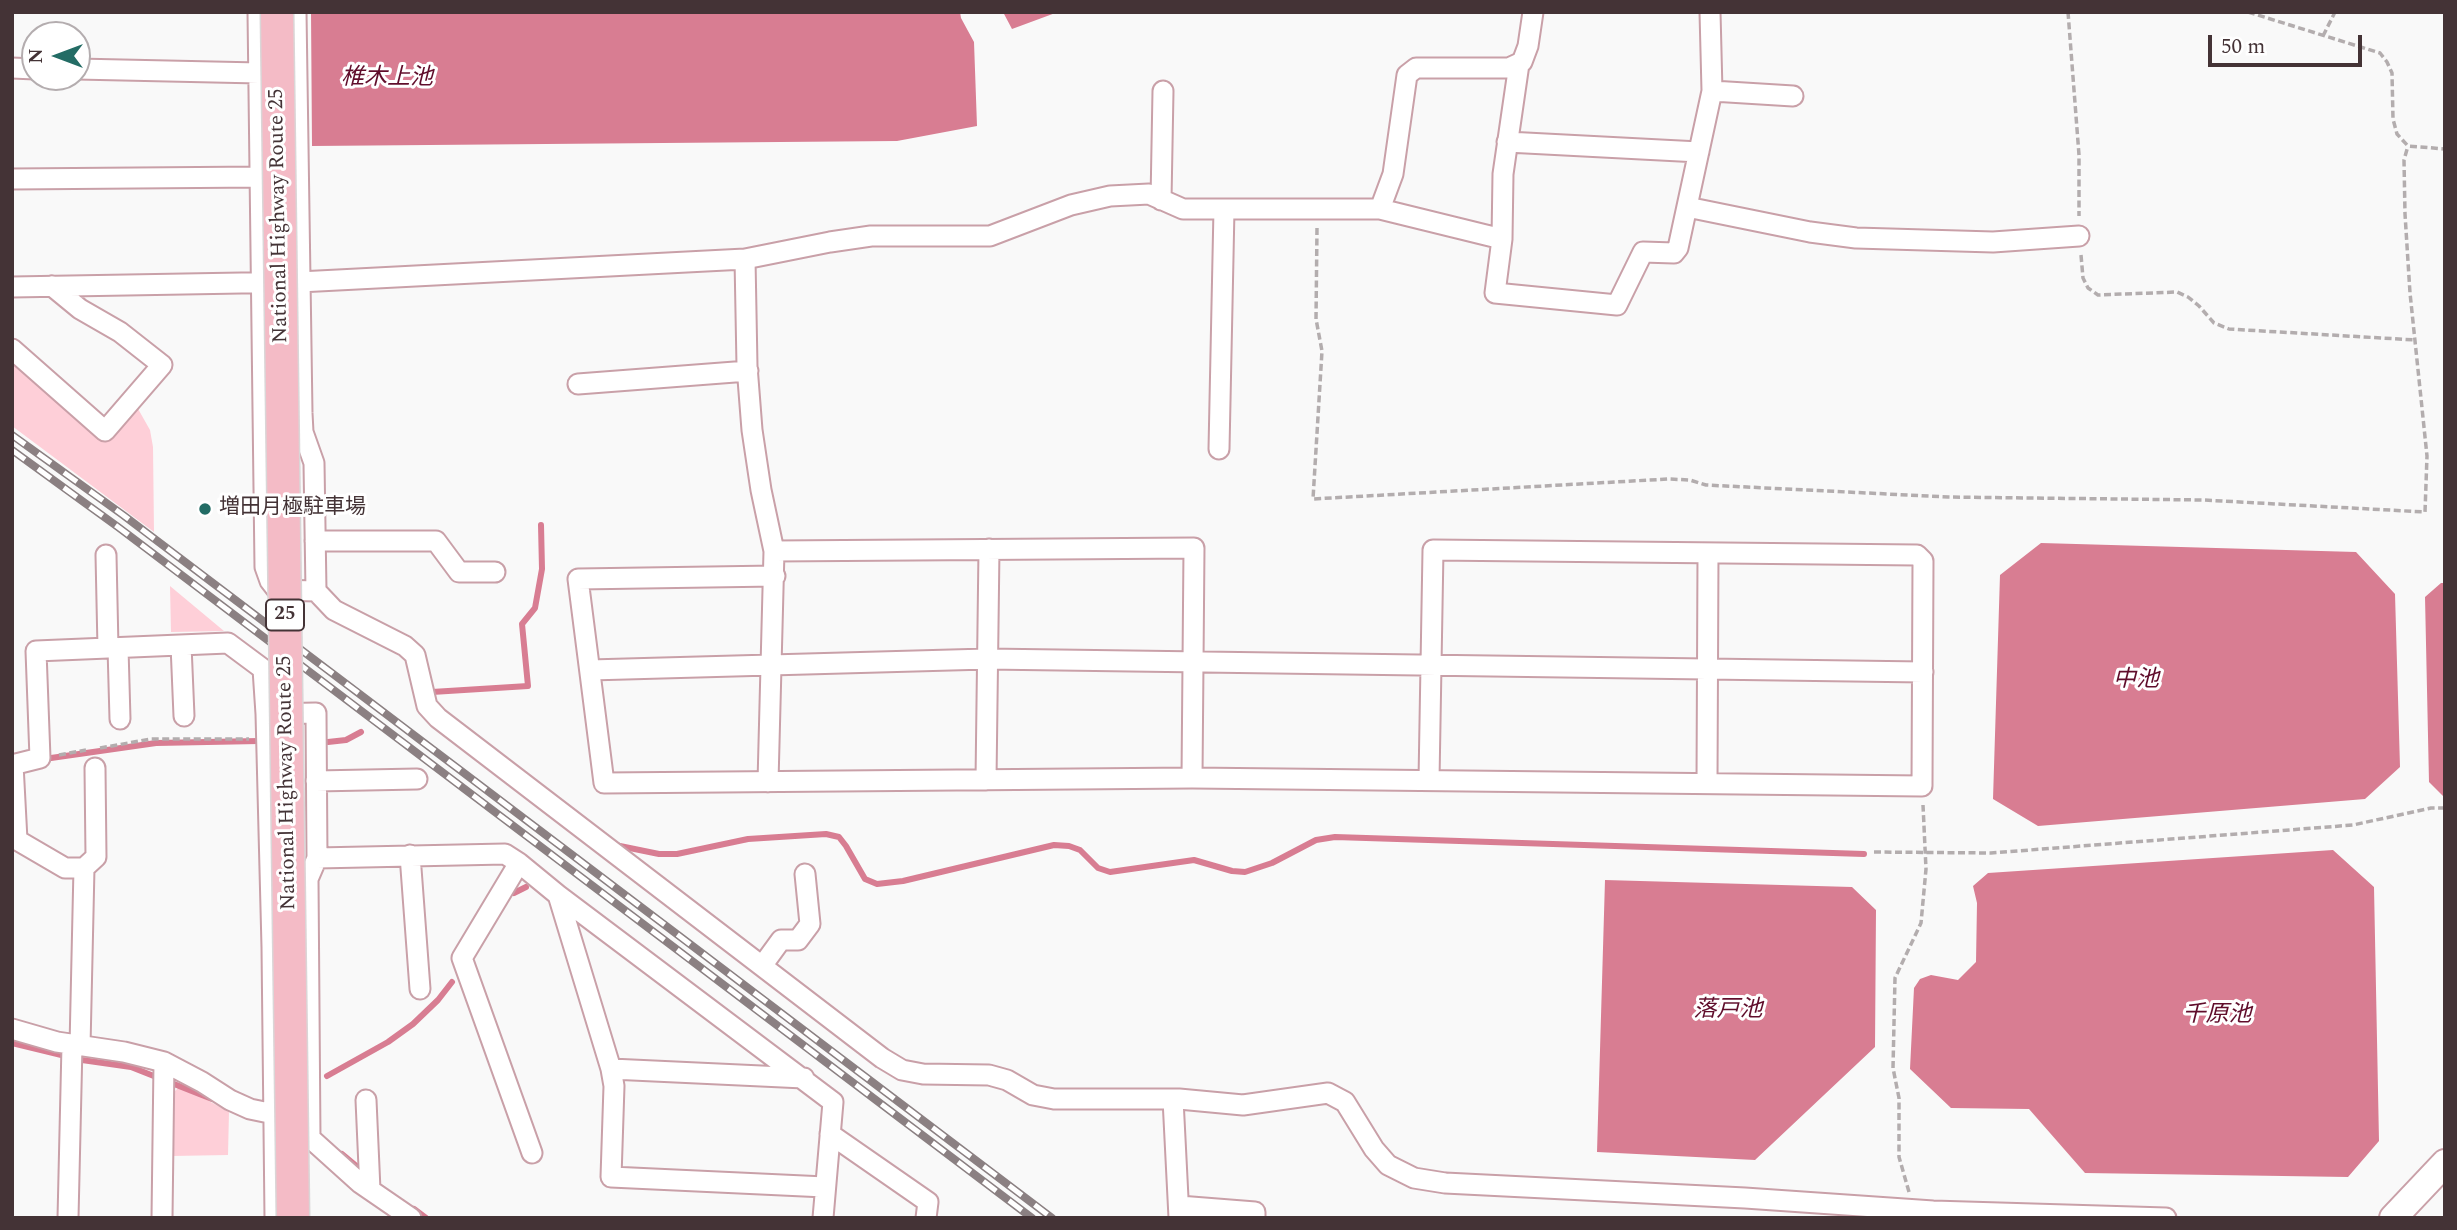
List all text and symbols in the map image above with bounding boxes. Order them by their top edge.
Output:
north arrow [21,21,91,91]
scale bar [2212,21,2366,65]
text: 50 m [2221,31,2265,63]
text: N [22,48,51,64]
water label: 椎木上池 [341,65,433,93]
street label: National Highway Route 25 [265,88,295,344]
place label: 増田月極駐車場 [219,496,366,522]
marker: 増田月極駐車場 [197,501,213,517]
road number: 25 [266,600,304,630]
street label: National Highway Route 25 [273,655,303,911]
water label: 中池 [2113,667,2159,695]
water label: 落戸池 [1694,997,1762,1025]
water label: 千原池 [2183,1002,2251,1030]

